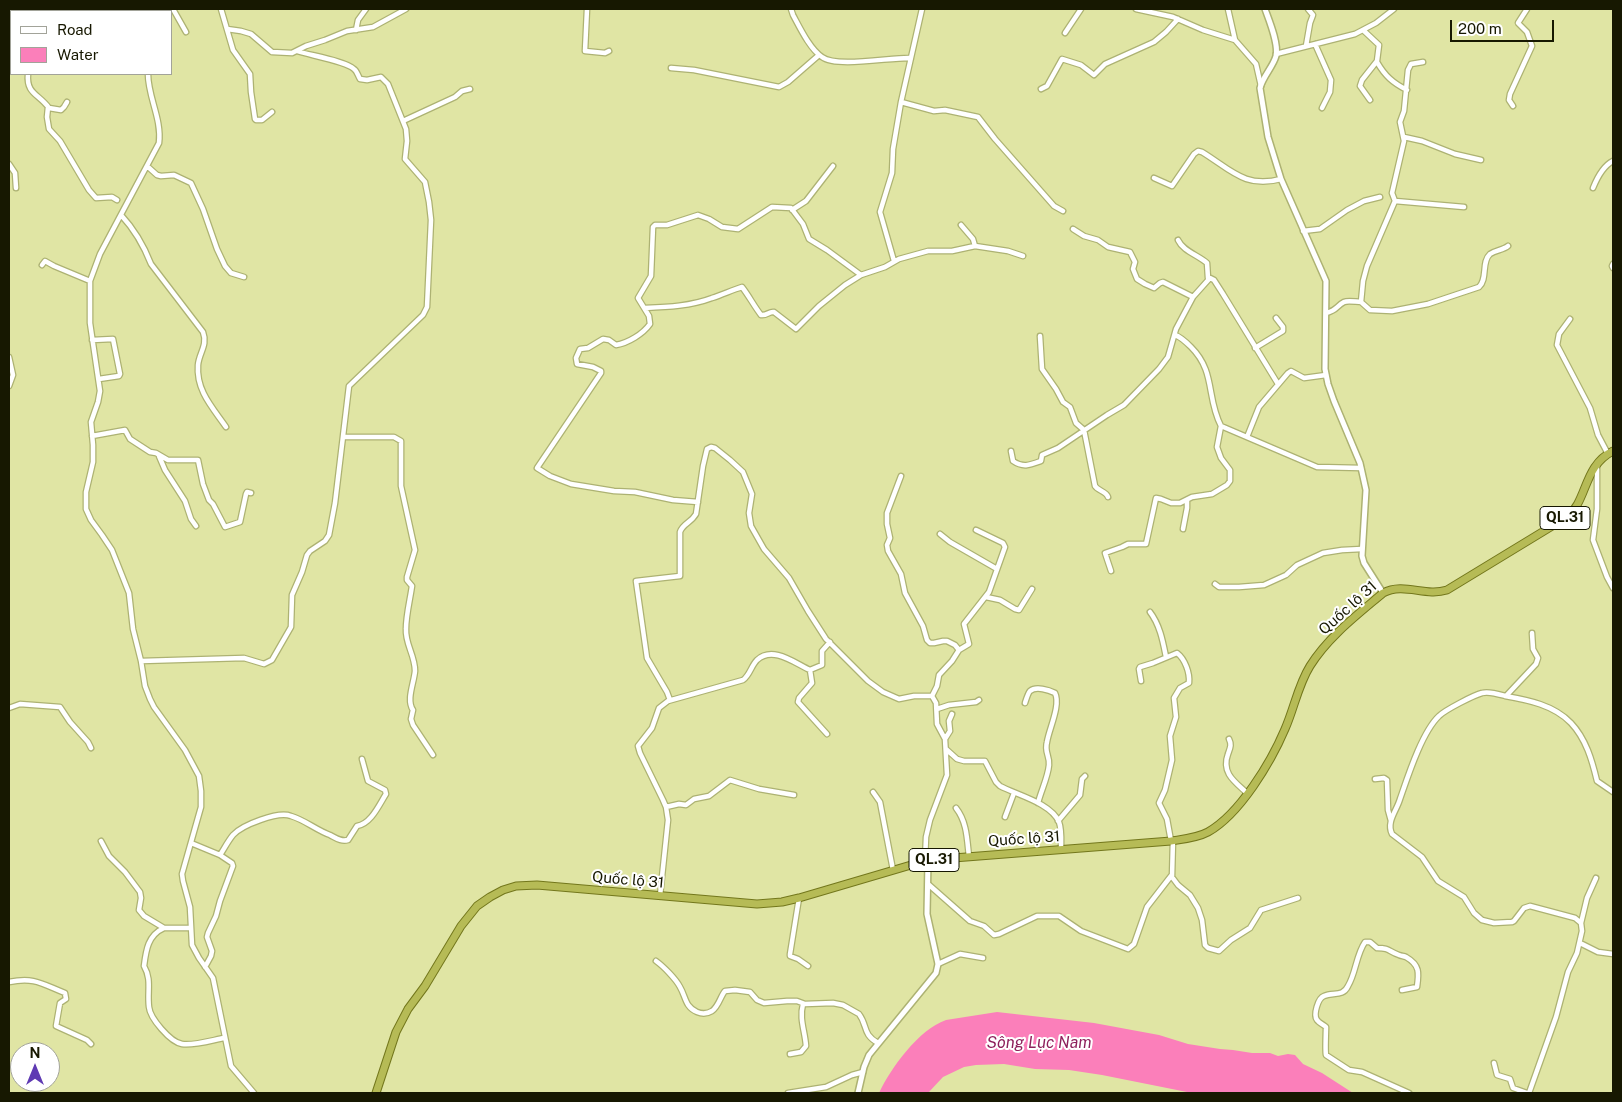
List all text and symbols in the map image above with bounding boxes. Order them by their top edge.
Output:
legend [10,10,172,75]
scale bar [1452,10,1556,42]
text: 200 m [1458,20,1502,37]
text: Road [57,21,93,38]
text: Water [57,46,99,63]
road number: QL.31 [1540,506,1590,530]
street label: Quốc lộ 31 [1315,577,1381,639]
street label: Quốc lộ 31 [987,828,1061,850]
road number: QL.31 [909,848,959,872]
street label: Quốc lộ 31 [591,868,665,892]
water label: Sông Lục Nam [986,1033,1092,1053]
north arrow [10,1042,60,1092]
text: N [30,1045,40,1061]

